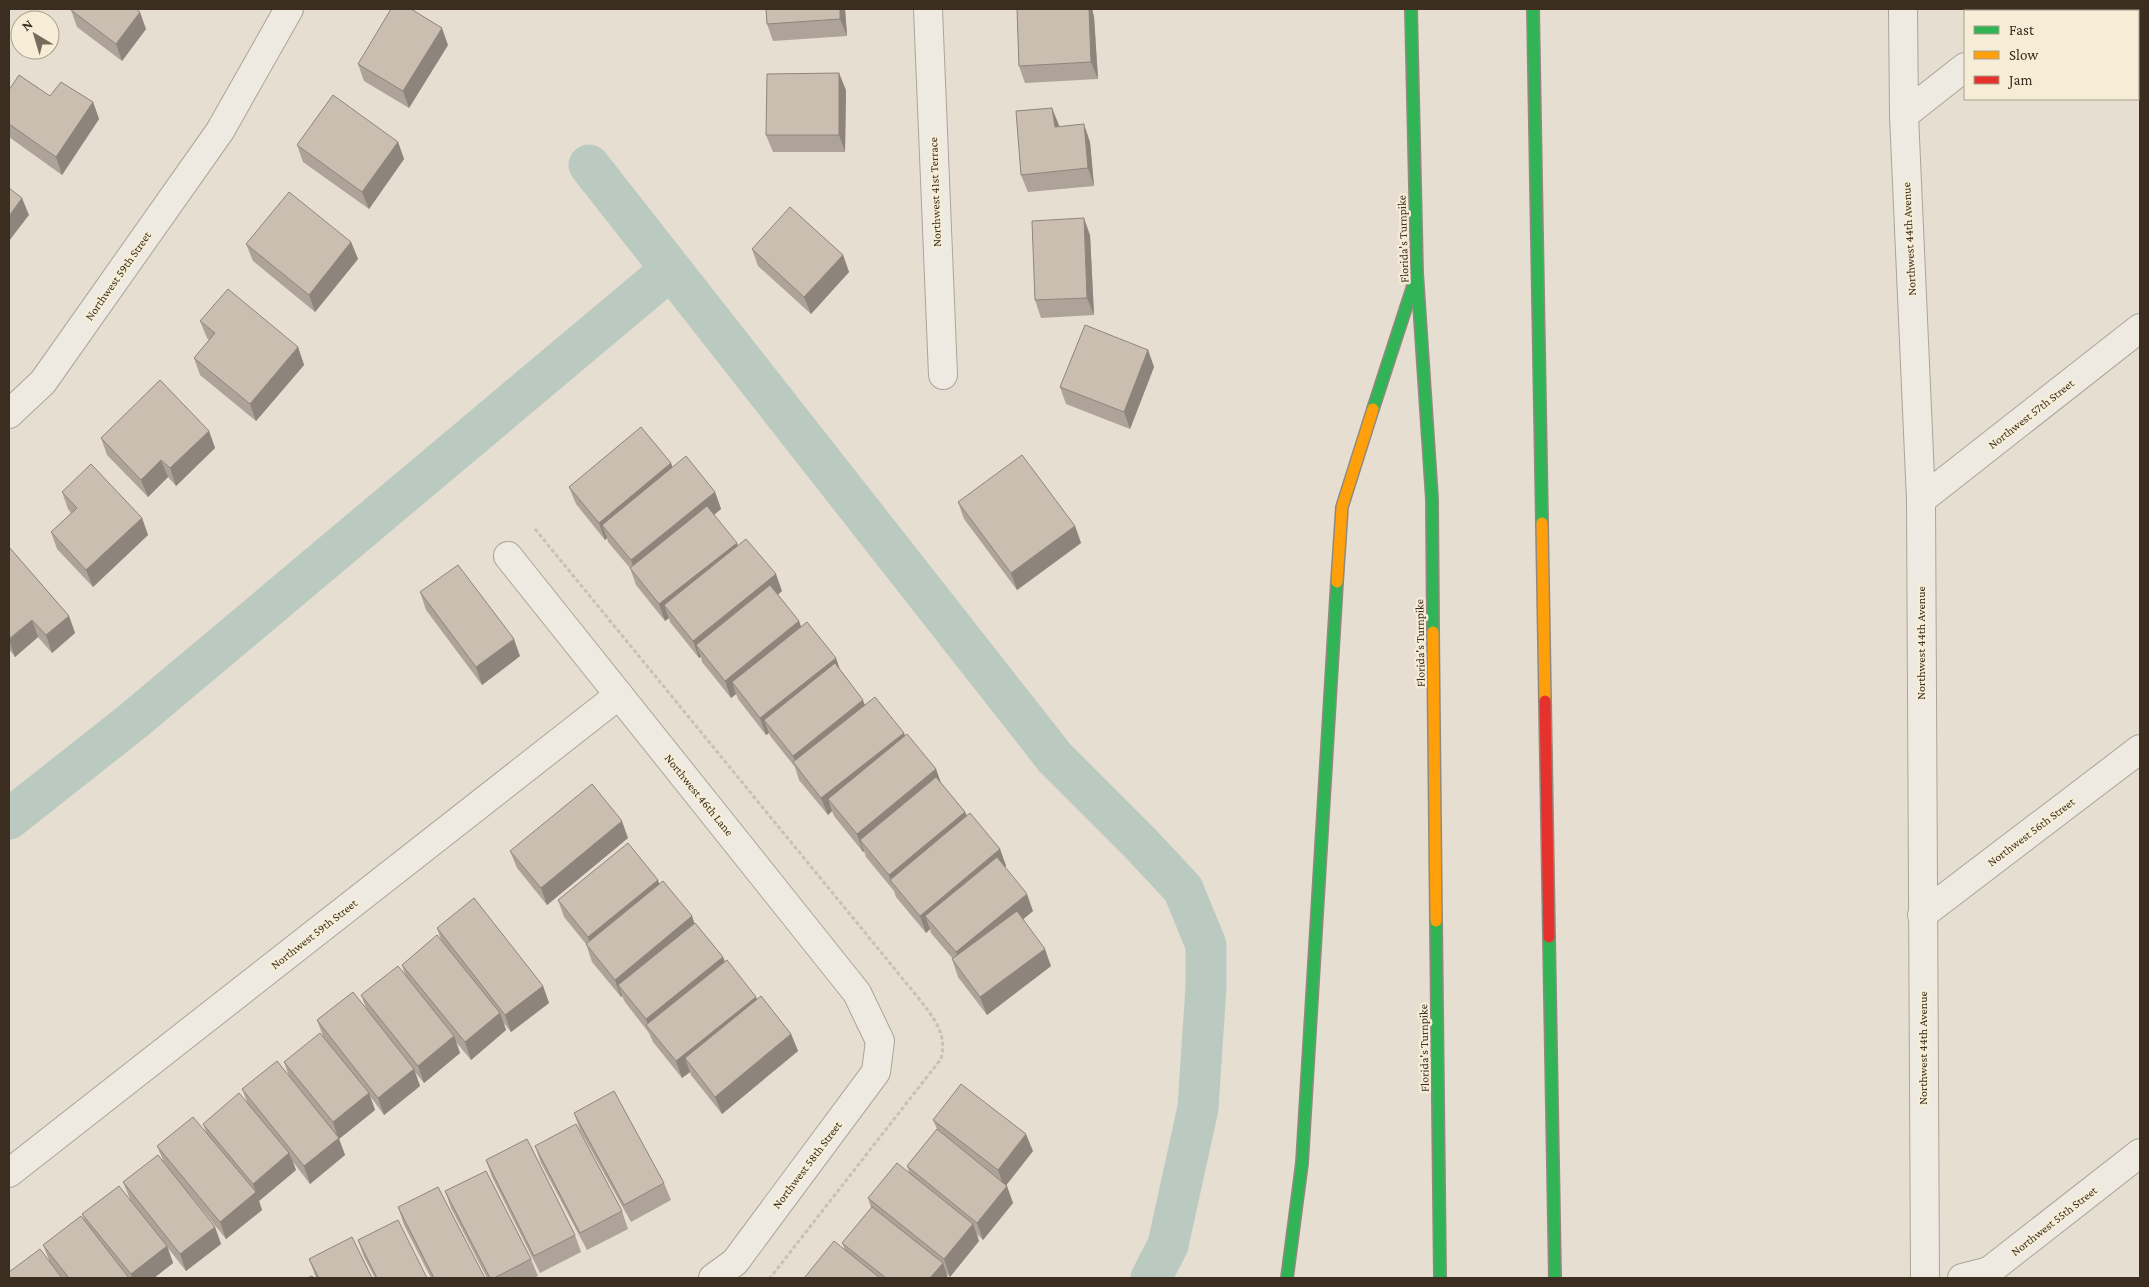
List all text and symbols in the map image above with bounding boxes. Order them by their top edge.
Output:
north arrow [10,10,60,60]
legend [1964,10,2139,100]
text: N [18,15,36,34]
text: Fast [2009,22,2035,38]
text: Slow [2009,47,2039,63]
text: Jam [2007,72,2032,89]
street label: Northwest 41st Terrace [926,137,944,247]
street label: Northwest 44th Avenue [1899,182,1919,296]
street label: Florida's Turnpike [1394,195,1412,283]
street label: Northwest 59th Street [82,228,155,323]
street label: Northwest 57th Street [1985,376,2077,452]
street label: Northwest 44th Avenue [1914,586,1928,700]
street label: Florida's Turnpike [1412,599,1428,687]
street label: Northwest 46th Lane [662,751,736,839]
street label: Northwest 56th Street [1985,794,2078,869]
street label: Northwest 59th Street [268,895,361,972]
street label: Northwest 44th Avenue [1916,991,1930,1105]
street label: Florida's Turnpike [1416,1004,1432,1092]
street label: Northwest 58th Street [769,1118,845,1212]
street label: Northwest 55th Street [2008,1182,2101,1259]

